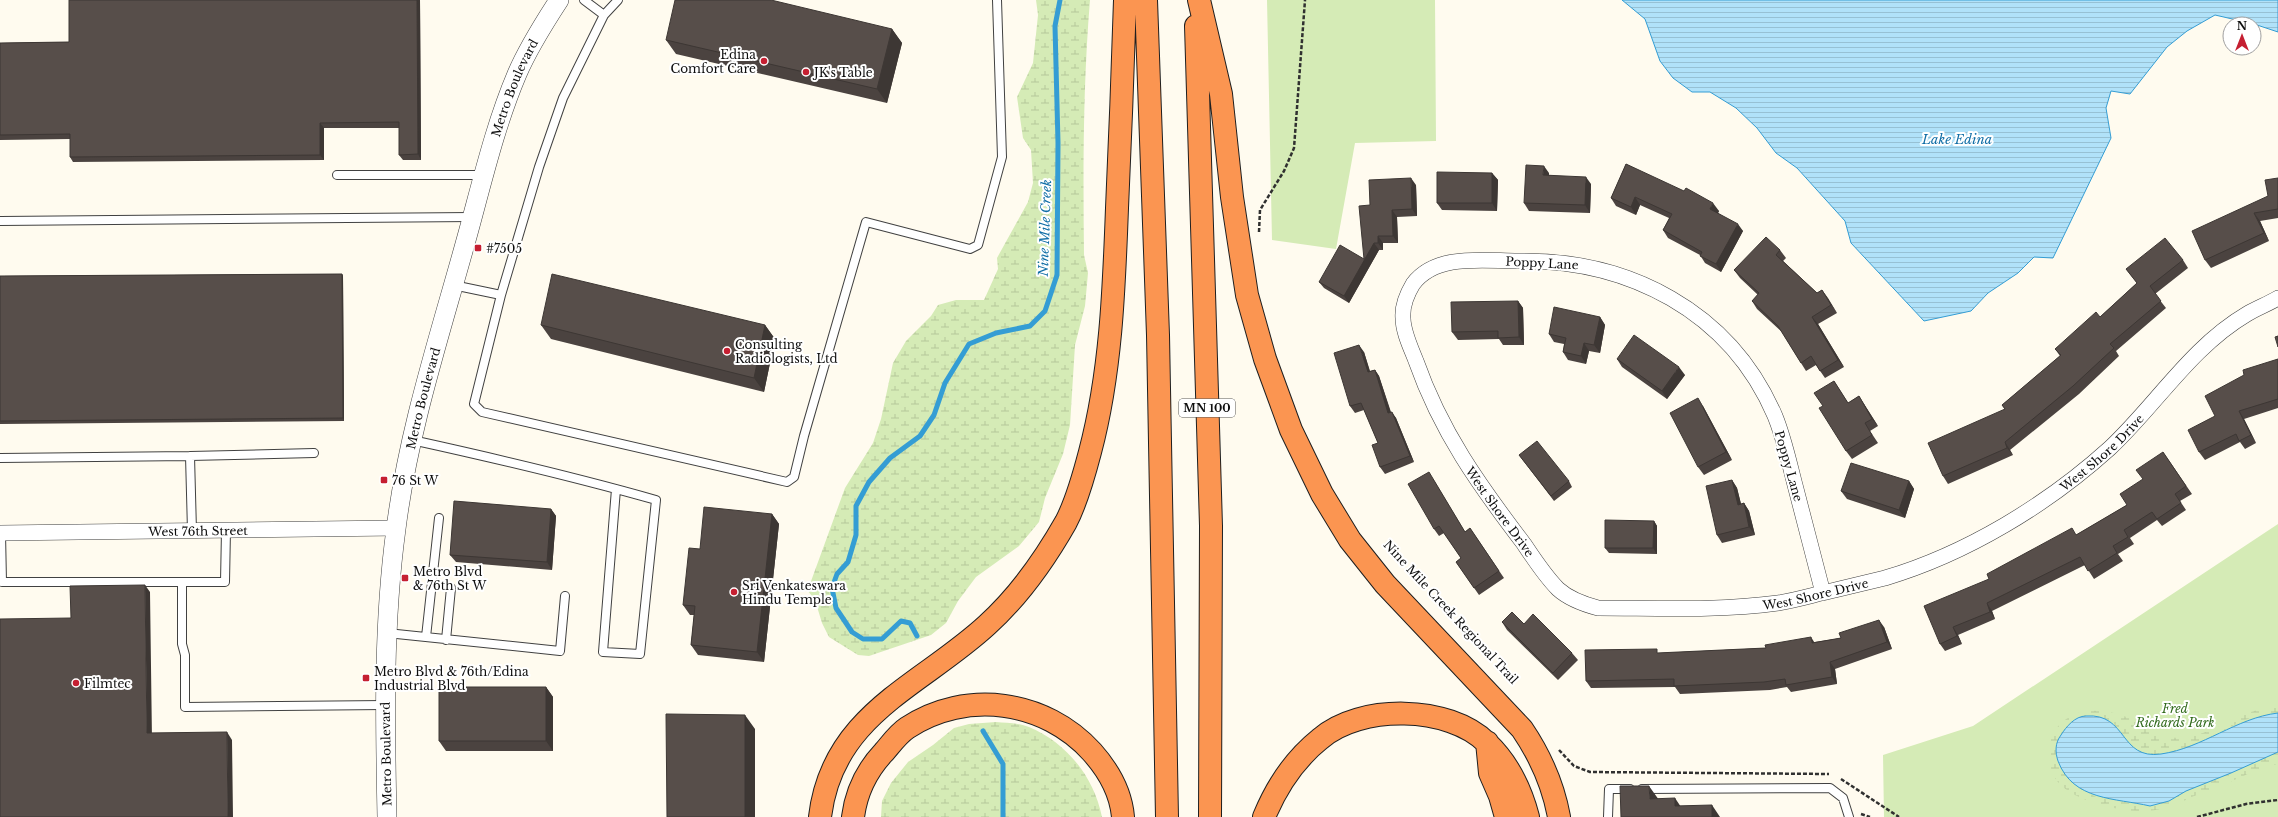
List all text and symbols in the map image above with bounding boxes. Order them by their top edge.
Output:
north arrow [2222,16,2262,56]
text: N [2237,19,2248,33]
street label: Metro Boulevard [488,36,541,138]
place label: Edina Comfort Care [671,47,756,76]
marker: Edina Comfort Care [759,56,769,66]
place label: JK's Table [812,65,873,80]
marker: JK's Table [801,67,811,77]
water label: Lake Edina [1921,131,1992,148]
water label: Nine Mile Creek [1035,179,1055,278]
place label: #7505 [486,241,522,256]
marker: #7505 [473,243,483,253]
street label: Poppy Lane [1505,254,1579,272]
place label: Consulting Radiologists, Ltd [735,337,838,366]
street label: Metro Boulevard [403,346,443,451]
marker: Consulting Radiologists, Ltd [722,346,732,356]
road number: MN 100 [1179,399,1235,417]
street label: West Shore Drive [2056,411,2147,494]
street label: Poppy Lane [1772,429,1806,503]
street label: West Shore Drive [1462,463,1538,560]
place label: 76 St W [392,473,439,488]
marker: 76 St W [379,475,389,485]
street label: West 76th Street [147,522,248,539]
street label: Nine Mile Creek Regional Trail [1380,537,1522,687]
place label: Metro Blvd & 76th St W [413,564,487,593]
marker: Metro Blvd & 76th St W [400,573,410,583]
street label: West Shore Drive [1761,575,1870,612]
place label: Sri Venkateswara Hindu Temple [742,578,846,607]
marker: Sri Venkateswara Hindu Temple [729,587,739,597]
place label: Metro Blvd & 76th/Edina Industrial Blvd [374,664,529,693]
marker: Metro Blvd & 76th/Edina Industrial Blvd [361,673,371,683]
place label: Filmtec [84,676,131,691]
marker: Filmtec [71,678,81,688]
park label: Fred Richards Park [2135,701,2214,730]
street label: Metro Boulevard [378,702,394,806]

